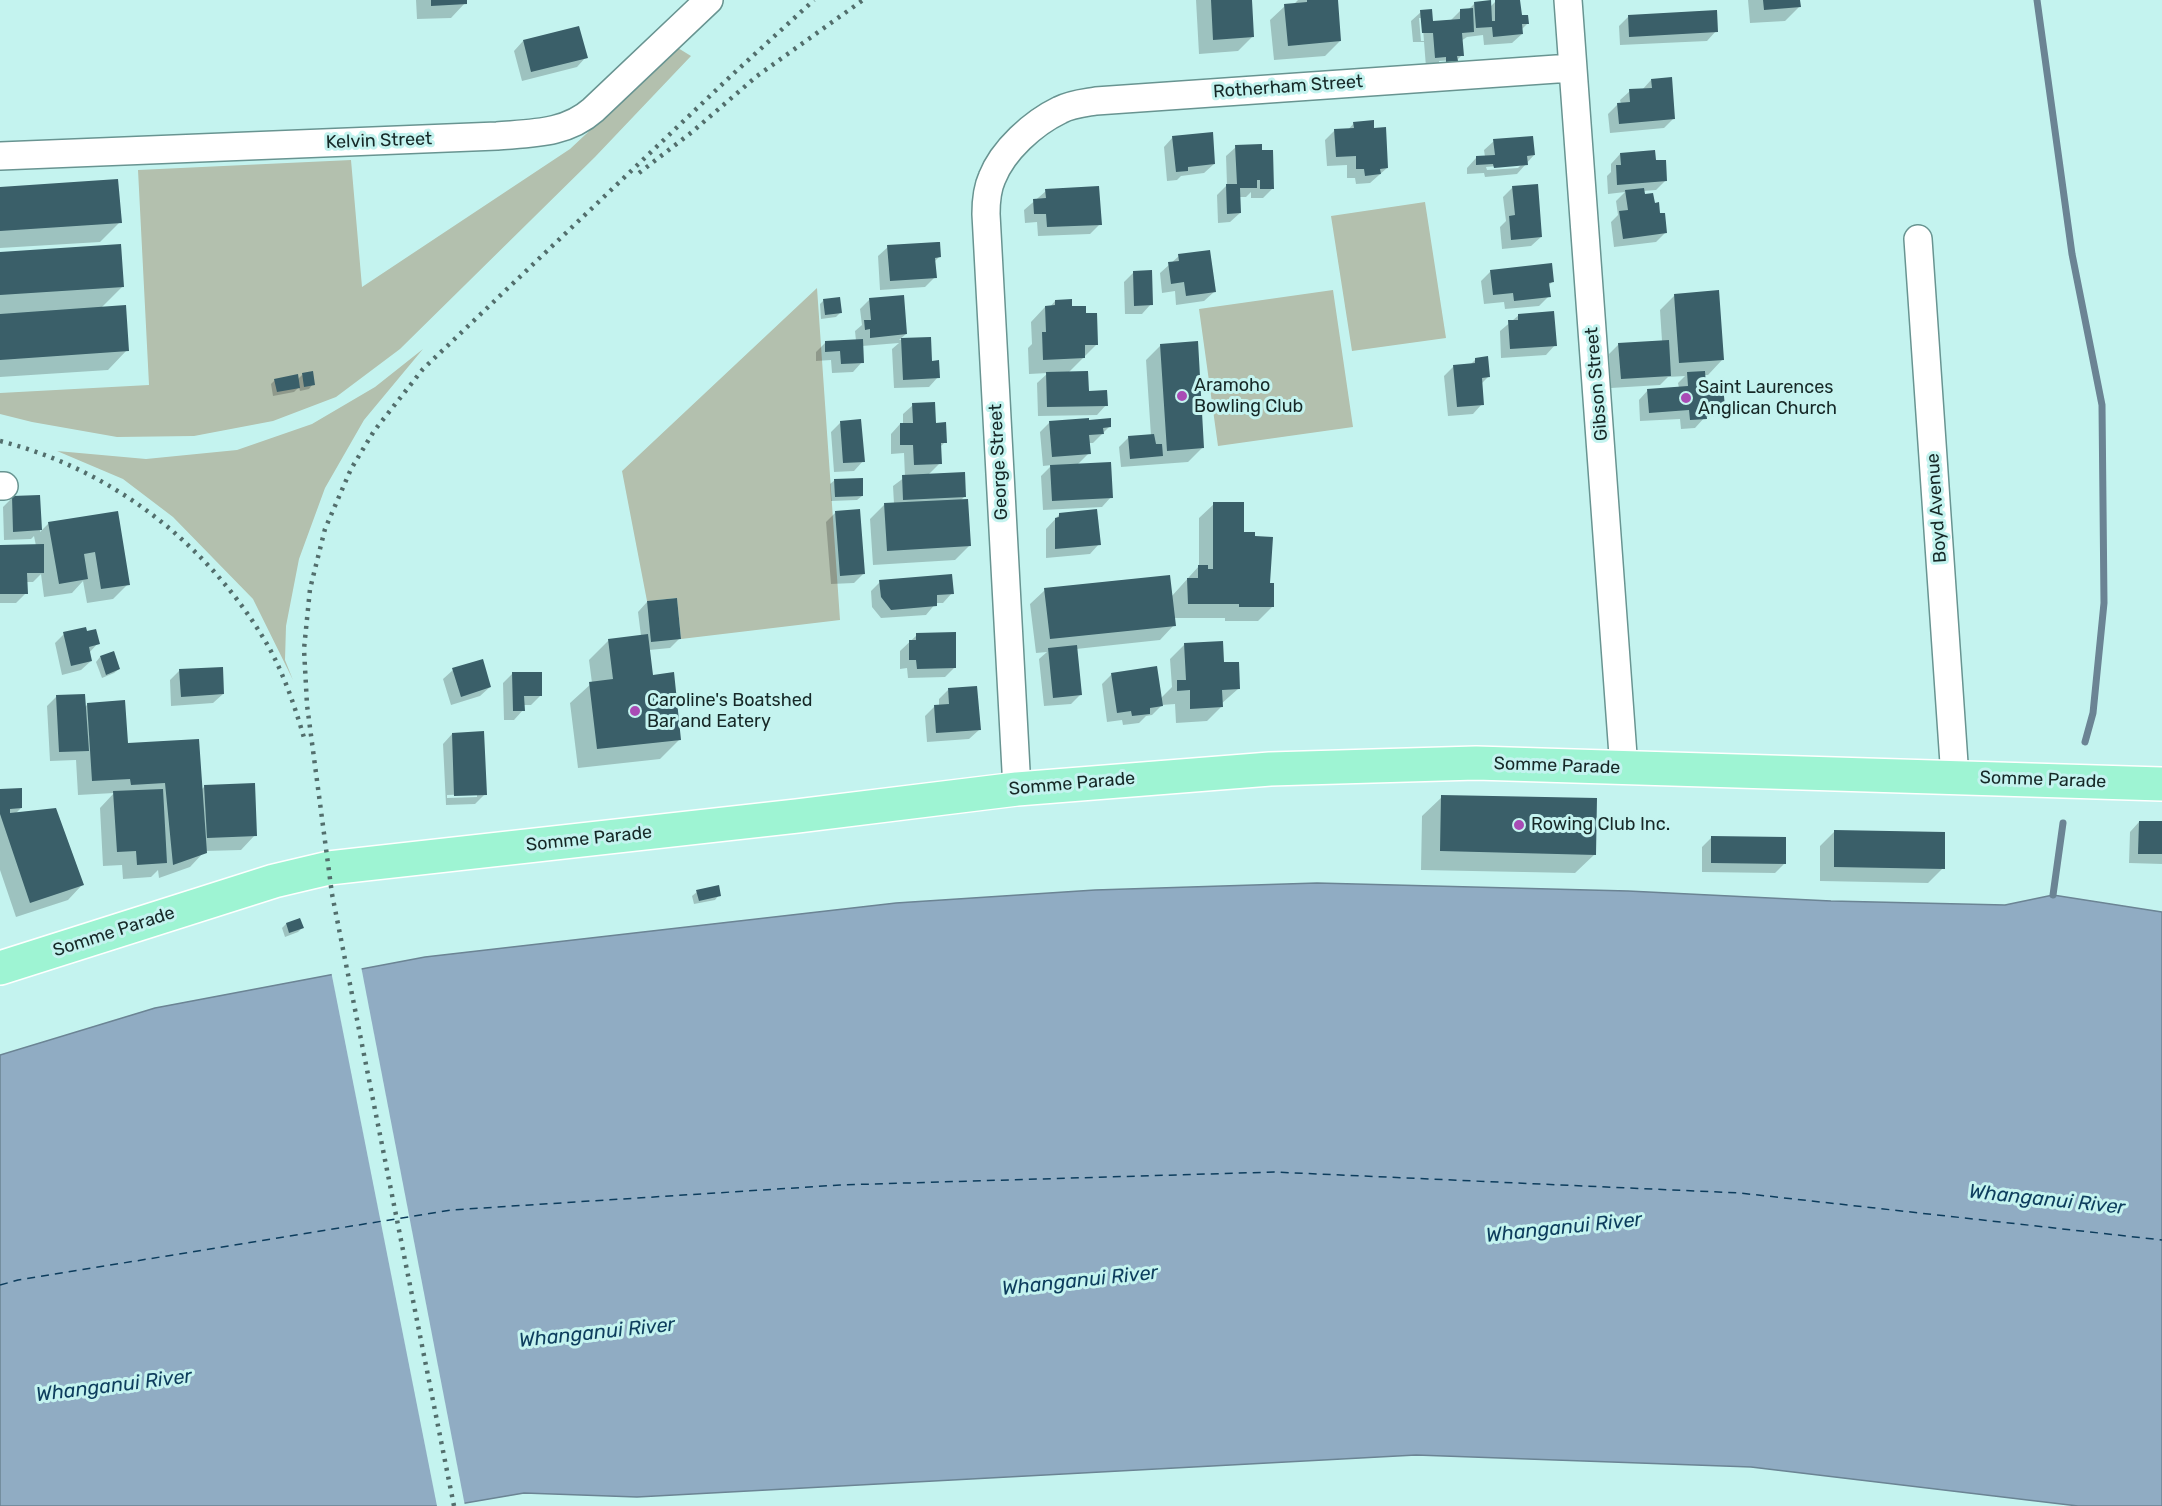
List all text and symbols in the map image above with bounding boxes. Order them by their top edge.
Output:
street label: Rotherham Street [1212,71,1364,103]
street label: Kelvin Street [325,128,433,154]
street label: Gibson Street [1581,326,1613,442]
place label: Aramoho Bowling Club [1194,375,1303,418]
place label: Saint Laurences Anglican Church [1698,377,1837,420]
marker: Aramoho Bowling Club [1175,389,1189,403]
marker: Saint Laurences Anglican Church [1679,391,1693,405]
street label: George Street [985,403,1013,521]
street label: Boyd Avenue [1922,452,1952,564]
place label: Caroline's Boatshed Bar and Eatery [647,690,812,732]
marker: Caroline's Boatshed Bar and Eatery [628,704,642,718]
street label: Somme Parade [1493,753,1621,779]
street label: Somme Parade [1979,767,2107,793]
street label: Somme Parade [1008,768,1136,800]
place label: Rowing Club Inc. [1531,814,1670,836]
marker: Rowing Club Inc. [1512,818,1526,832]
street label: Somme Parade [525,822,653,856]
street label: Somme Parade [50,902,178,962]
water label: Whanganui River [1968,1180,2126,1220]
water label: Whanganui River [1485,1208,1643,1248]
water label: Whanganui River [1001,1261,1159,1301]
water label: Whanganui River [518,1313,676,1353]
water label: Whanganui River [35,1365,193,1407]

